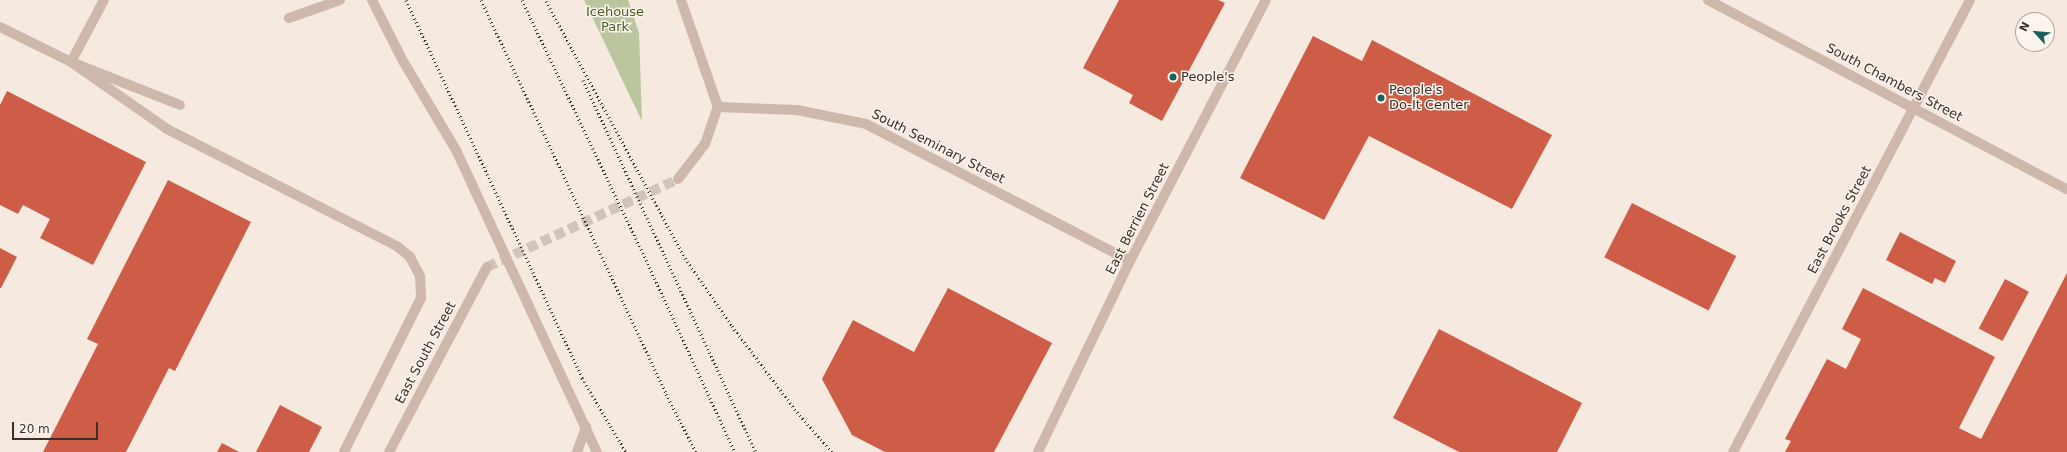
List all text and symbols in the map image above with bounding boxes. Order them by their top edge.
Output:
park label: Icehouse Park [586,5,644,36]
north arrow [2015,12,2055,52]
text: N [2017,20,2033,34]
street label: South Chambers Street [1823,40,1965,126]
place label: People's [1181,69,1235,85]
marker: People's [1168,72,1178,82]
place label: People's Do-It Center [1389,83,1469,114]
marker: People's Do-It Center [1376,93,1386,103]
street label: South Seminary Street [869,107,1007,187]
street label: East Berrien Street [1103,161,1173,277]
street label: East Brooks Street [1805,163,1875,277]
street label: East South Street [392,299,460,407]
scale bar [14,414,100,440]
text: 20 m [19,422,50,436]

